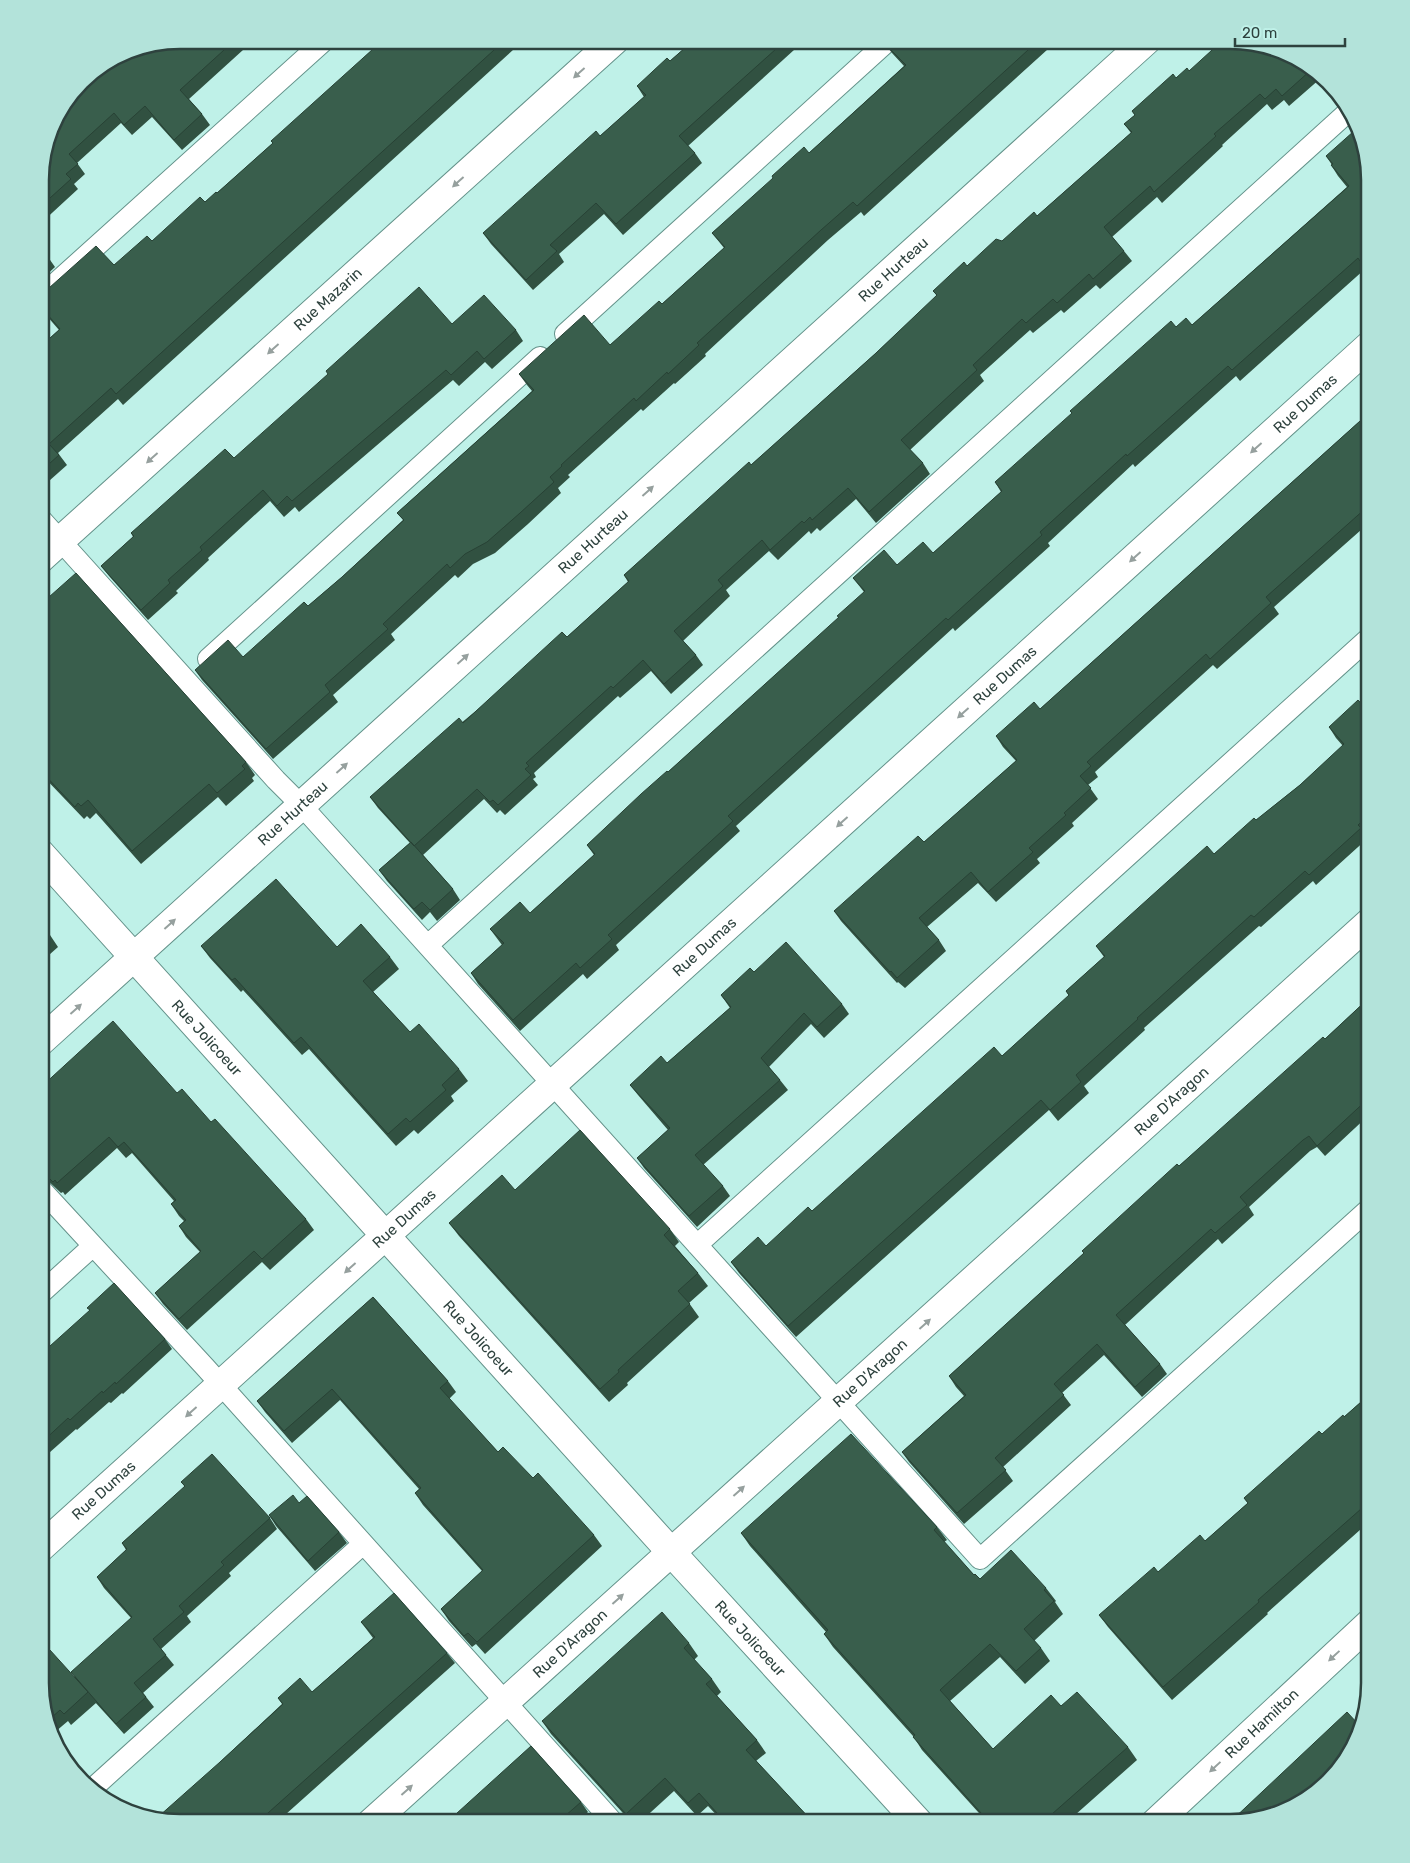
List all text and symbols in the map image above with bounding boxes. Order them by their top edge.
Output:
scale bar [1235,15,1345,47]
text: 20 m [1242,24,1277,42]
one-way arrow [574,67,586,79]
one-way arrow [452,176,465,187]
street label: Rue Hurteau [855,233,932,306]
street label: Rue Mazarin [290,264,366,334]
one-way arrow [267,343,279,355]
street label: Rue Dumas [1270,370,1341,437]
one-way arrow [1250,442,1262,454]
one-way arrow [146,452,158,464]
one-way arrow [642,485,654,497]
street label: Rue Hurteau [554,505,632,578]
one-way arrow [1130,551,1142,563]
street label: Rue Dumas [969,642,1041,709]
one-way arrow [456,653,469,664]
one-way arrow [957,707,969,719]
one-way arrow [336,762,349,773]
street label: Rue Hurteau [254,777,331,849]
one-way arrow [837,816,849,828]
street label: Rue Dumas [669,913,740,980]
one-way arrow [164,918,176,930]
street label: Rue Jolicoeur [168,996,246,1080]
one-way arrow [70,1003,82,1015]
street label: Rue D'Aragon [1131,1063,1213,1139]
street label: Rue Dumas [369,1185,440,1252]
one-way arrow [345,1262,357,1274]
street label: Rue Jolicoeur [439,1297,517,1381]
one-way arrow [919,1318,931,1330]
street label: Rue D'Aragon [829,1335,911,1411]
one-way arrow [185,1406,197,1418]
street label: Rue Dumas [68,1457,140,1524]
one-way arrow [733,1485,745,1497]
one-way arrow [612,1593,624,1605]
street label: Rue Jolicoeur [711,1597,790,1680]
street label: Rue D'Aragon [529,1605,611,1682]
one-way arrow [1329,1650,1341,1662]
street label: Rue Hamilton [1221,1685,1303,1762]
one-way arrow [1210,1761,1222,1773]
one-way arrow [400,1784,412,1796]

